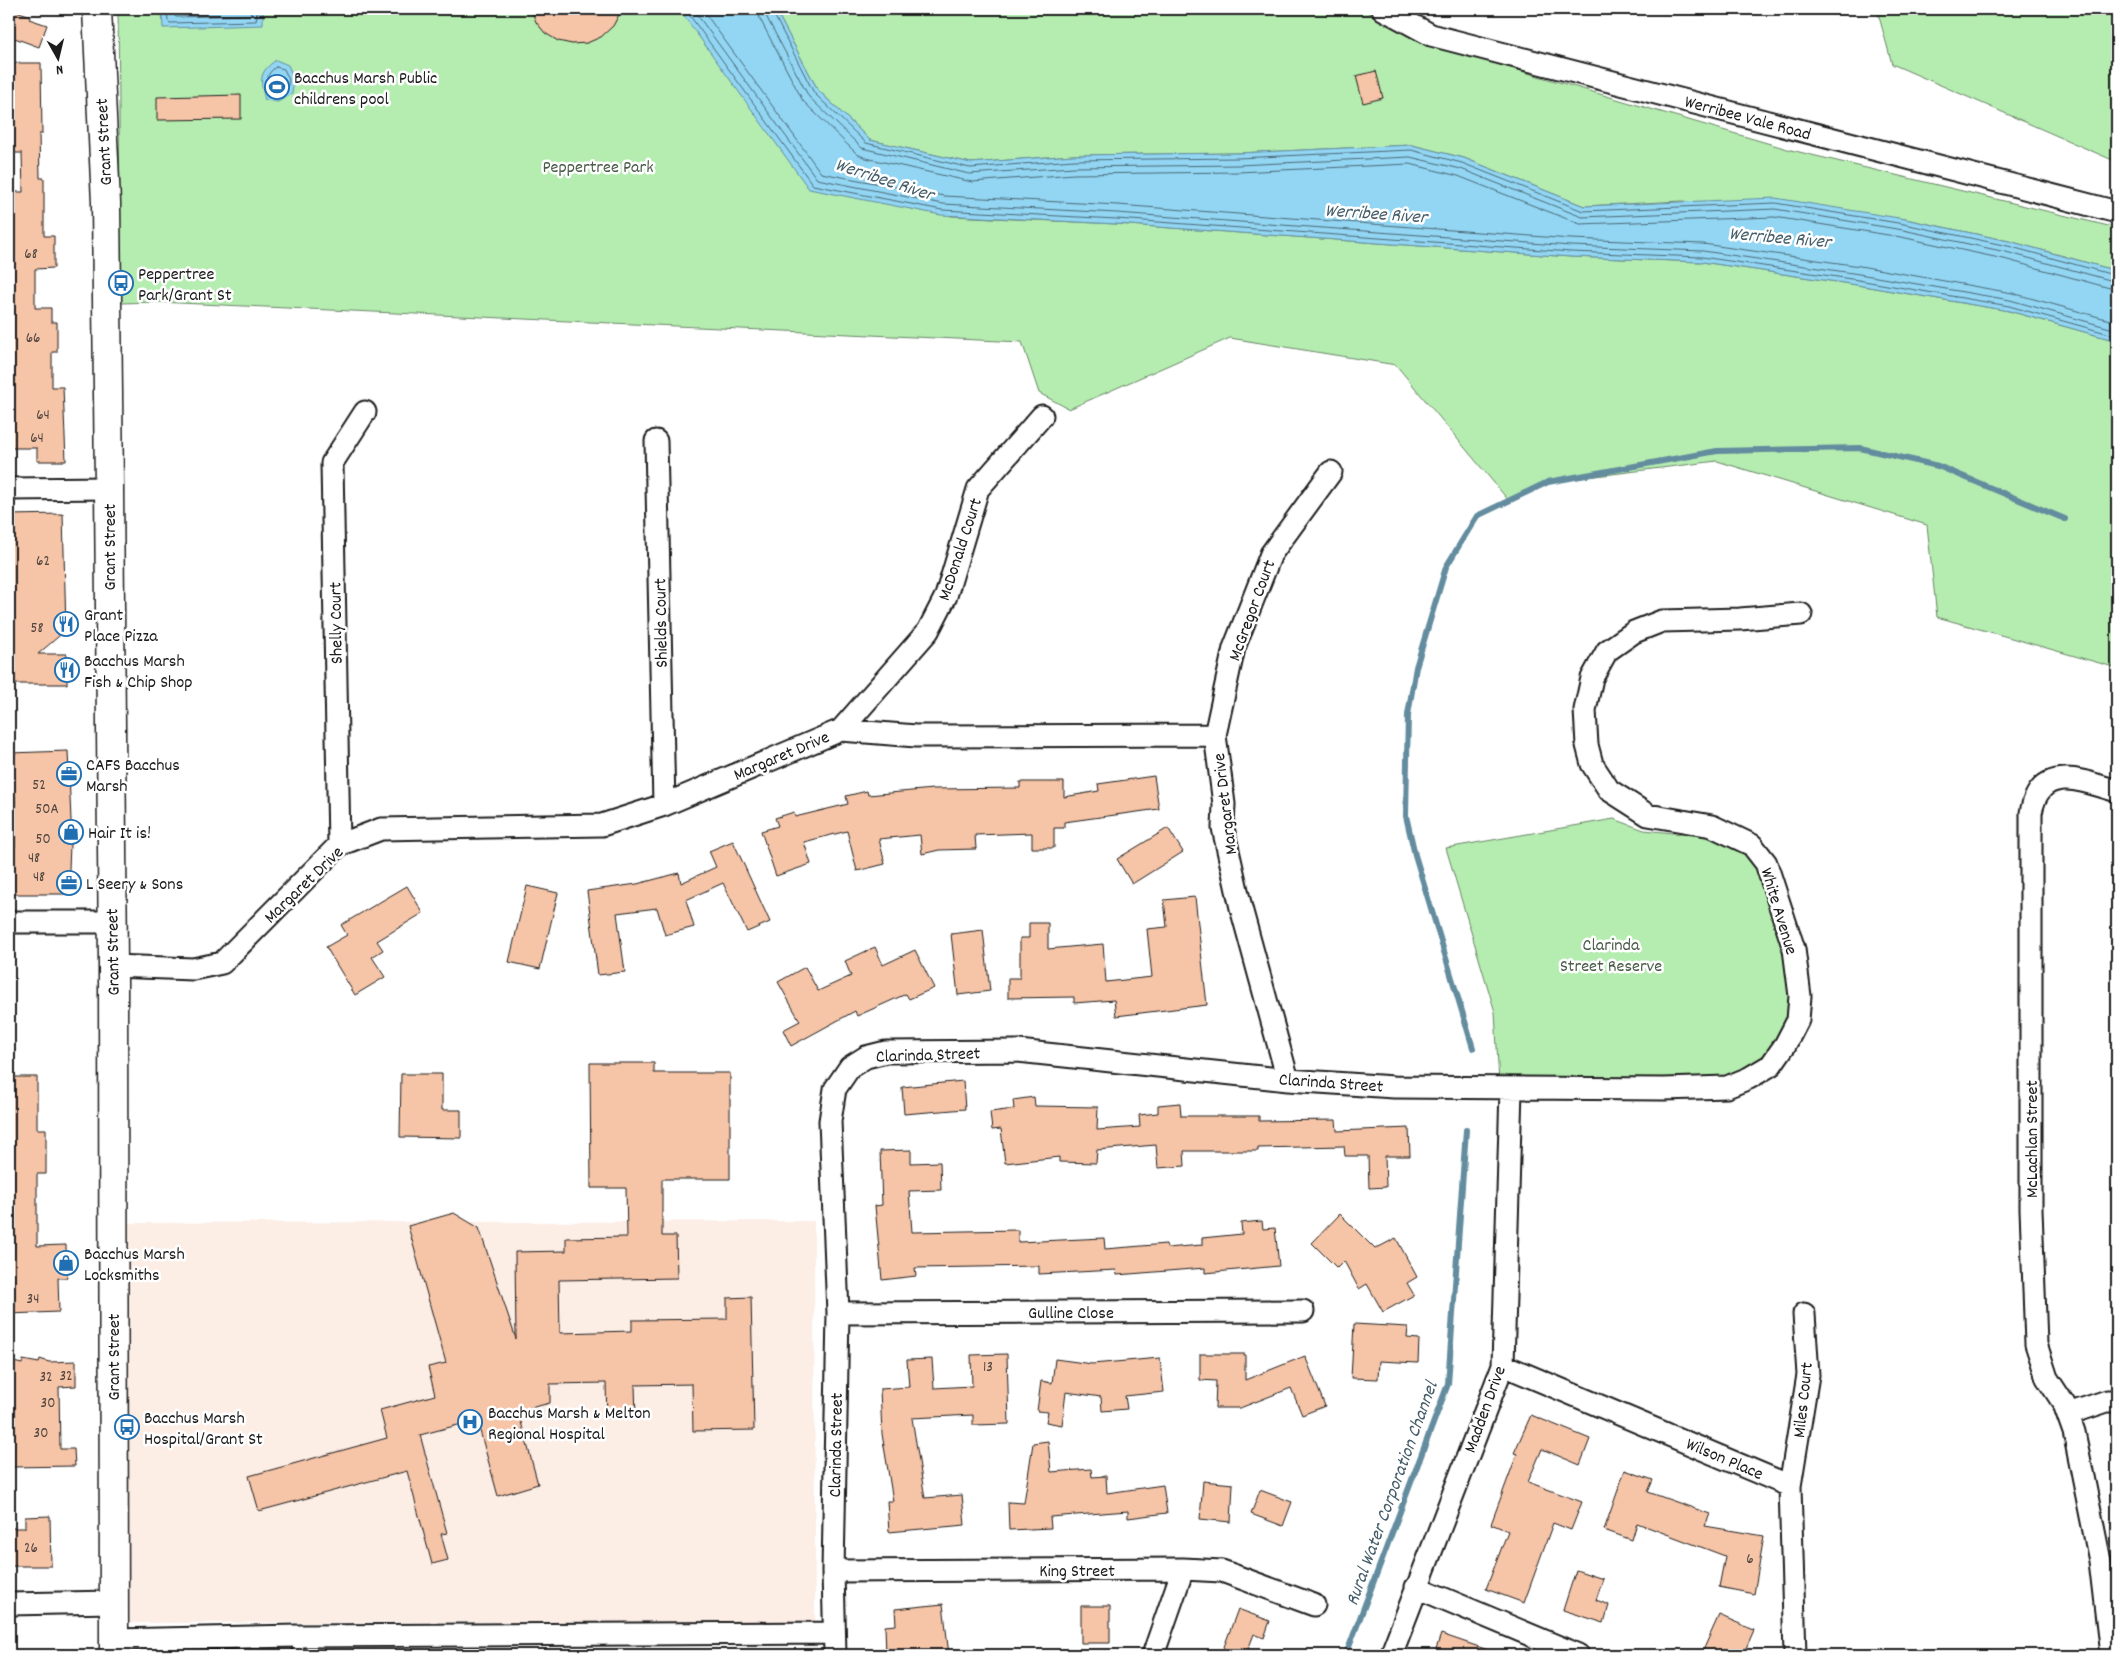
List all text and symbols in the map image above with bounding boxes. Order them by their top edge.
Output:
north arrow [32,32,82,82]
text: N [55,59,64,79]
place label: Bacchus Marsh Public childrens pool [294,67,437,113]
sports icon: Bacchus Marsh Public childrens pool [264,74,290,100]
street label: Werribee Vale Road [1681,91,1813,148]
street label: Grant Street [91,97,120,186]
water label: Werribee River [831,153,939,211]
park label: Peppertree Park [542,156,654,181]
water label: Werribee River [1324,198,1430,233]
water label: Werribee River [1728,222,1834,258]
house number: 68 [24,244,38,266]
place label: Peppertree Park/Grant St [138,263,232,309]
bus stop icon: Peppertree Park/Grant St [108,270,134,296]
house number: 66 [26,328,40,350]
house number: 64 [36,405,50,427]
house number: 64 [30,428,44,450]
street label: McDonald Court [933,495,990,604]
street label: Grant Street [99,503,124,591]
house number: 62 [36,551,50,573]
street label: McGregor Court [1223,556,1283,665]
street label: Shields Court [649,577,676,668]
street label: Shelly Court [324,581,351,664]
place label: Grant Place Pizza [84,604,158,650]
restaurant icon: Grant Place Pizza [53,611,79,637]
house number: 58 [31,618,43,640]
place label: Bacchus Marsh Fish & Chip Shop [84,650,193,696]
restaurant icon: Bacchus Marsh Fish & Chip Shop [54,657,80,683]
street label: Margaret Drive [730,726,834,789]
street label: Margaret Drive [1208,751,1245,856]
place label: CAFS Bacchus Marsh [86,754,180,800]
office icon: CAFS Bacchus Marsh [56,761,82,787]
house number: 52 [32,775,46,797]
house number: 50A [35,799,59,821]
shop icon: Hair It is! [58,819,84,845]
place label: Hair It is! [88,822,151,847]
house number: 50 [35,829,51,851]
street label: Margaret Drive [259,841,350,930]
house number: 48 [28,848,40,870]
street label: White Avenue [1753,865,1803,958]
house number: 48 [33,867,45,889]
office icon: L Seery & Sons [56,870,82,896]
place label: L Seery & Sons [86,873,183,898]
street label: Grant Street [101,908,128,996]
park label: Clarinda Street Reserve [1560,934,1662,980]
street label: Clarinda Street [875,1042,981,1071]
street label: Clarinda Street [1278,1068,1384,1101]
street label: McLachlan Street [2021,1080,2046,1198]
place label: Bacchus Marsh Locksmiths [84,1243,185,1289]
shop icon: Bacchus Marsh Locksmiths [53,1250,79,1276]
house number: 34 [27,1289,39,1311]
street label: Gulline Close [1028,1302,1114,1327]
street label: Grant Street [103,1313,128,1401]
house number: 13 [983,1357,993,1379]
street label: Miles Court [1788,1361,1821,1439]
street label: Madden Drive [1459,1363,1514,1457]
house number: 32 [59,1366,73,1388]
house number: 32 [39,1367,53,1389]
water label: Rural Water Corporation Channel [1340,1377,1447,1610]
street label: Clarinda Street [824,1392,851,1498]
house number: 30 [41,1393,55,1415]
place label: Bacchus Marsh & Melton Regional Hospital [488,1402,651,1448]
place label: Bacchus Marsh Hospital/Grant St [144,1407,263,1453]
hospital icon: Bacchus Marsh & Melton Regional Hospital [457,1409,483,1435]
bus stop icon: Bacchus Marsh Hospital/Grant St [114,1414,140,1440]
house number: 30 [34,1423,48,1445]
street label: Wilson Place [1681,1433,1767,1488]
house number: 26 [24,1538,38,1560]
house number: 6 [1746,1549,1754,1571]
street label: King Street [1039,1560,1115,1585]

